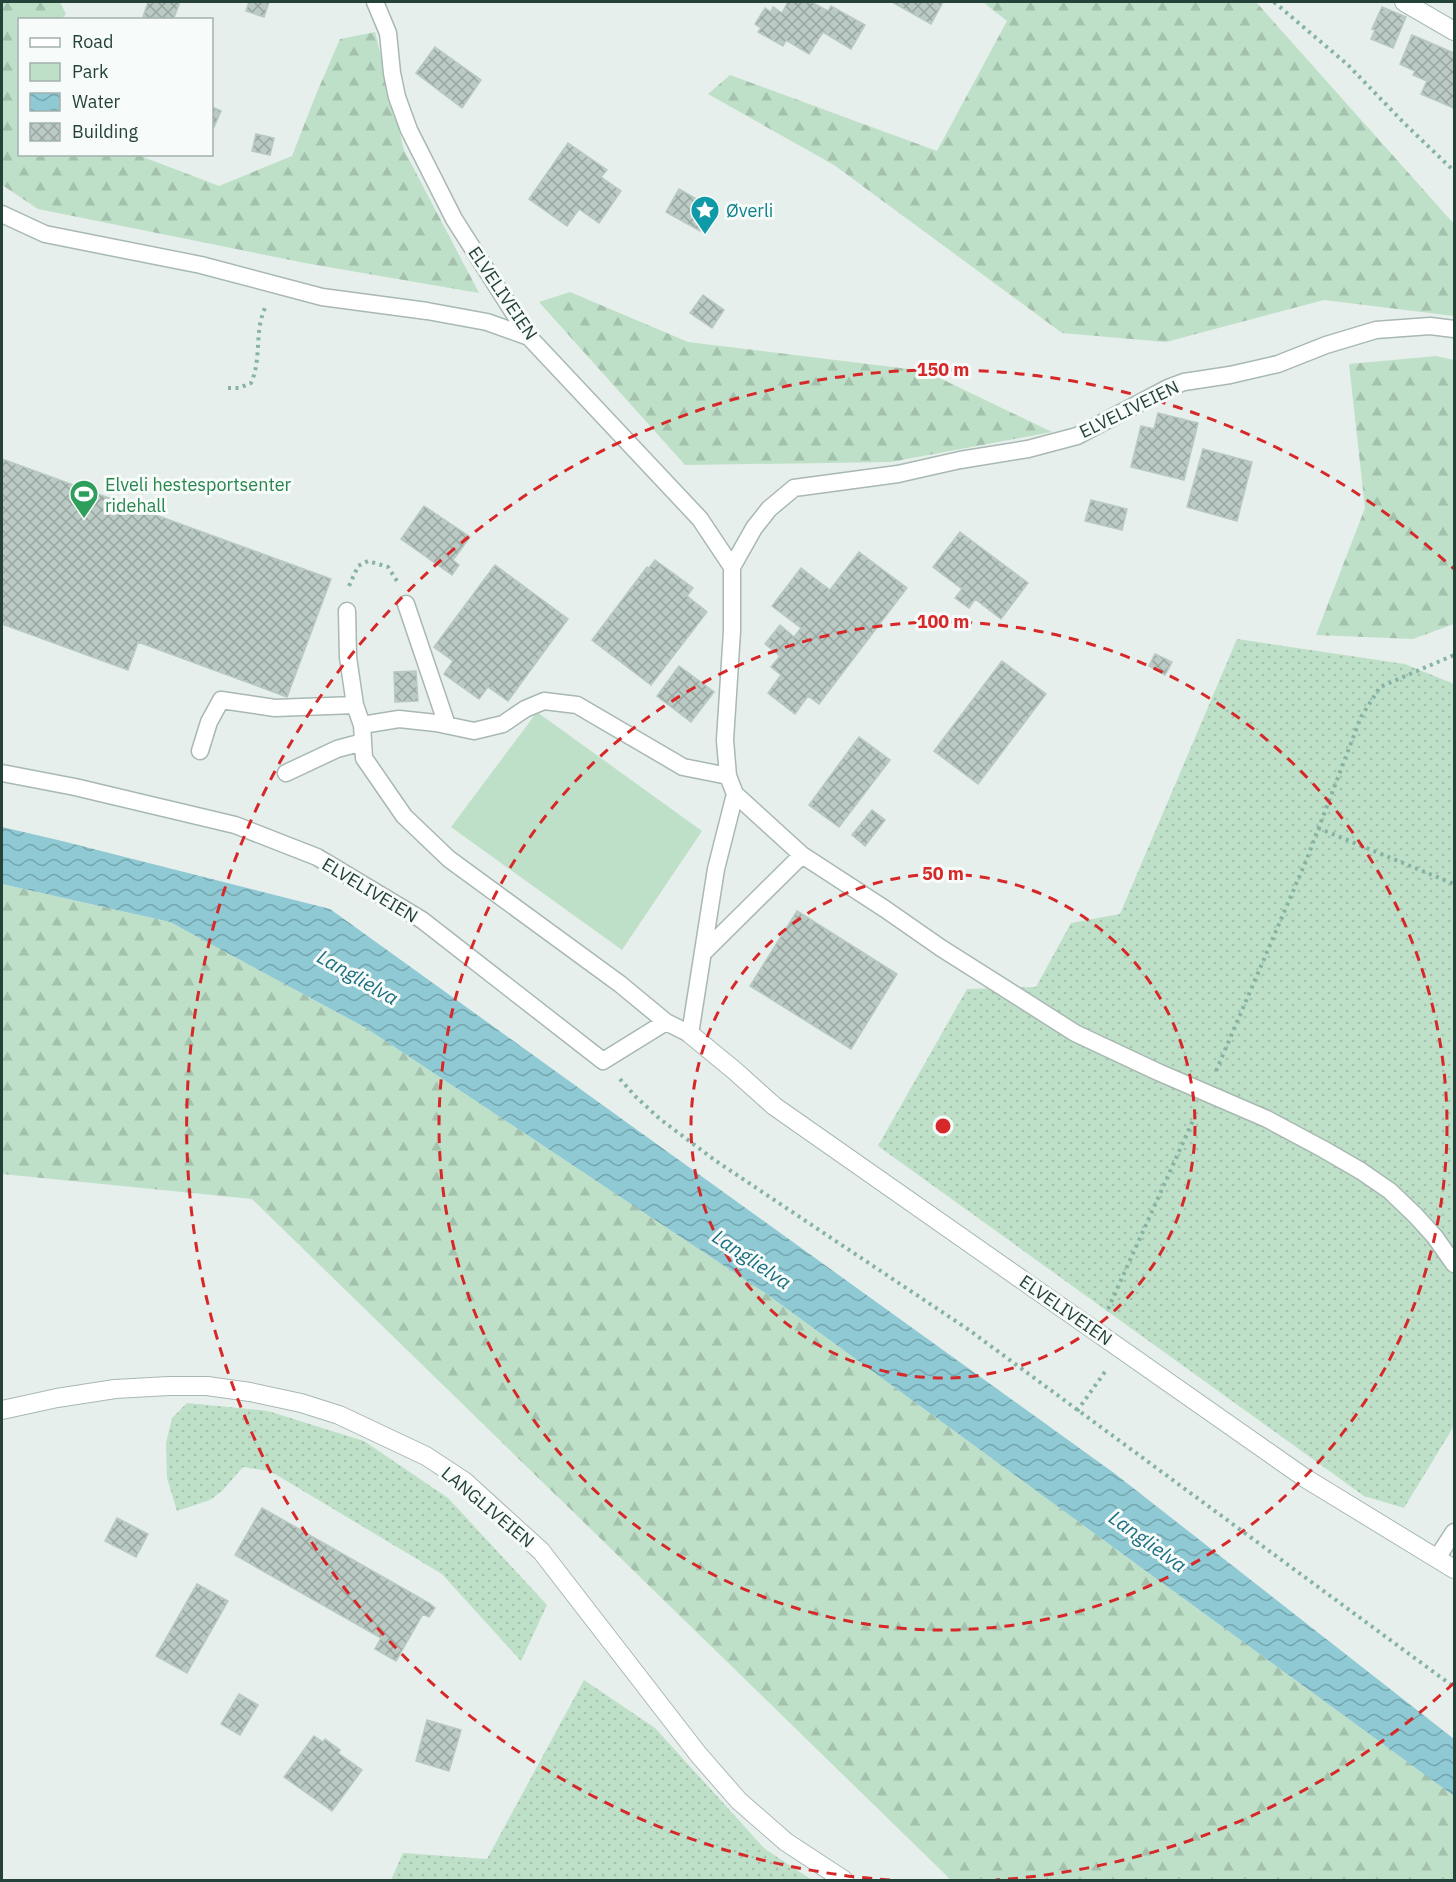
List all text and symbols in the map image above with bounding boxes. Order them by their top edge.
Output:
legend [18,18,213,156]
text: Road [72,30,113,53]
text: Park [72,60,109,83]
text: Water [72,90,121,113]
text: Building [72,120,139,143]
place icon: Øverli [689,194,721,236]
place label: Øverli [726,199,773,222]
street label: ELVELIVEIEN [463,242,543,344]
text: 150 m [917,358,969,381]
street label: ELVELIVEIEN [1075,375,1183,443]
place label: Elveli hestesportsenter ridehall [105,473,292,517]
sports icon: Elveli hestesportsenter ridehall [68,478,100,520]
text: 100 m [917,610,969,633]
street label: ELVELIVEIEN [318,852,422,928]
text: 50 m [922,862,964,885]
water label: Langlielva [312,943,404,1011]
centre of rings [933,1116,953,1136]
water label: Langlielva [707,1223,797,1295]
street label: ELVELIVEIEN [1015,1270,1117,1350]
street label: LANGLIVEIEN [437,1461,539,1553]
water label: Langlielva [1104,1504,1192,1578]

